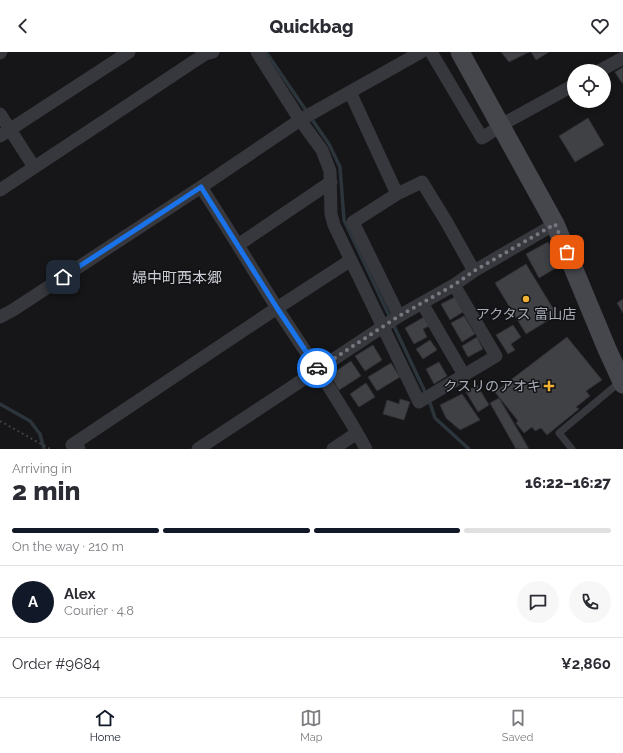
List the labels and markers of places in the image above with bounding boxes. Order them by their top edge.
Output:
pin [550,235,584,269]
pin [46,260,80,294]
marker: アクタス 富山店 [521,294,531,304]
place label: アクタス 富山店 [476,306,576,322]
place label: クスリのアオキ [443,378,541,394]
marker: クスリのアオキ [544,381,554,391]

